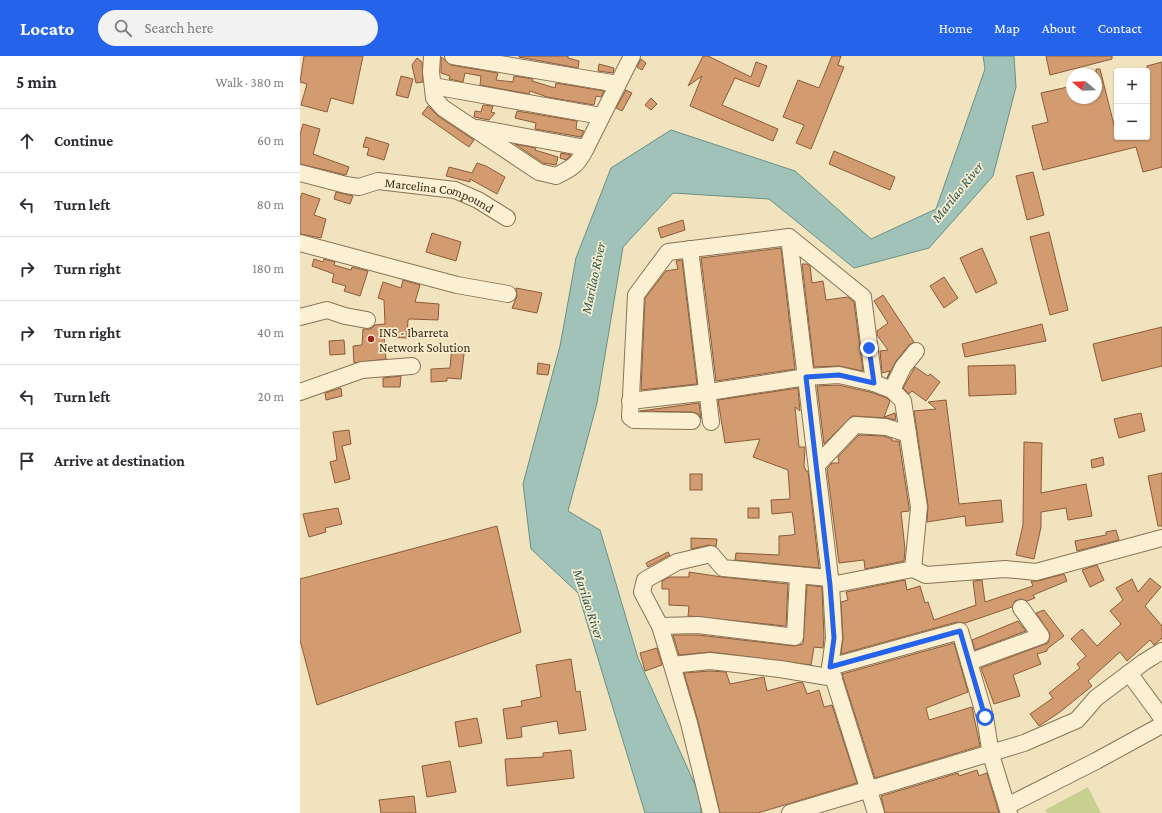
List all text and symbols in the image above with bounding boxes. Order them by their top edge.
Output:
search box [98,10,378,46]
icon: search [112,17,134,39]
text: Locato [20,18,74,39]
text: Search here [144,20,213,36]
text: Home [939,20,972,36]
text: Map [994,20,1020,36]
text: About [1042,20,1076,36]
text: Contact [1098,20,1142,36]
north arrow [1066,68,1102,104]
map controls [1114,68,1150,140]
button: + [1114,68,1150,104]
text: 5 min [16,73,57,92]
text: Walk · 380 m [216,75,284,90]
button: − [1114,104,1150,140]
icon: ahead [16,130,38,152]
text: Continue [54,133,113,149]
text: 60 m [257,133,284,148]
water label: Marilao River [927,158,987,226]
street label: Marcelina Compound [384,175,497,216]
icon: left [16,194,38,216]
text: Turn left [54,197,110,213]
text: 80 m [257,197,284,212]
water label: Marilao River [577,240,609,316]
icon: right [16,258,38,280]
text: Turn right [54,261,121,277]
text: 180 m [252,261,284,276]
icon: right [16,322,38,344]
text: Turn right [54,325,121,341]
text: 40 m [257,325,284,340]
place label: INS - Ibarreta Network Solution [379,325,470,355]
marker: INS - Ibarreta Network Solution [366,334,376,344]
route end [860,339,878,357]
icon: left [16,386,38,408]
text: Turn left [54,389,110,405]
text: 20 m [258,389,284,404]
icon: arrive [16,450,38,472]
text: Arrive at destination [54,453,185,469]
water label: Marilao River [570,566,608,642]
route start [976,708,994,726]

